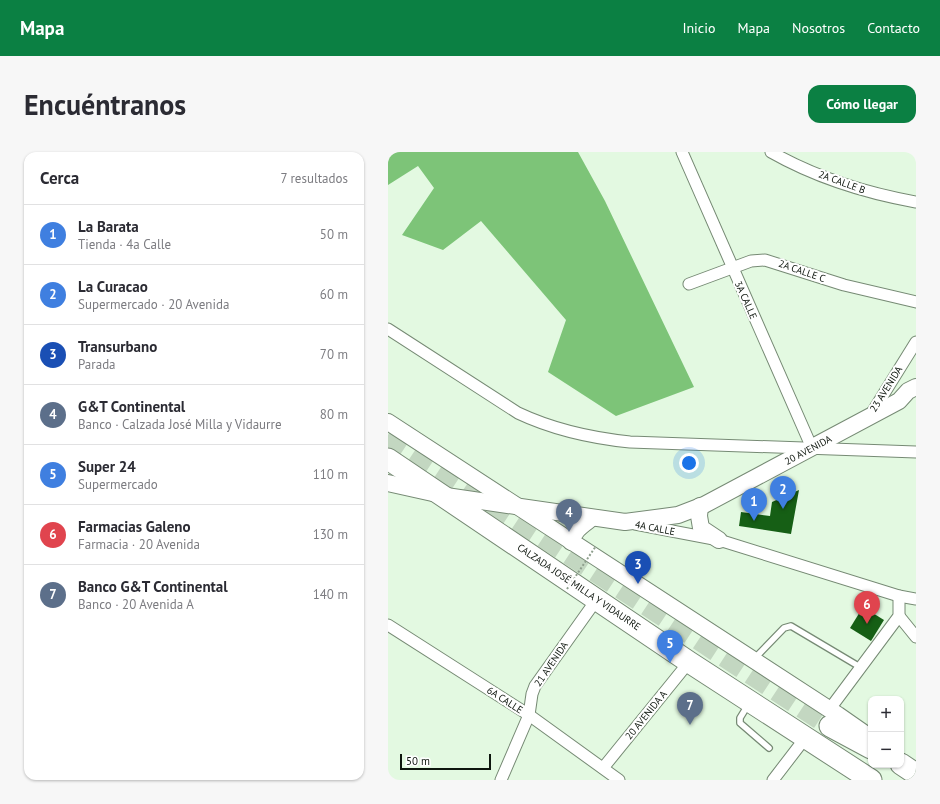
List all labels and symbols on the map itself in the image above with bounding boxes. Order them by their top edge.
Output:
street label: 2A CALLE B [817,168,867,197]
street label: 2A CALLE C [777,257,828,285]
street label: 3A CALLE [732,279,760,321]
street label: 23 AVENIDA [867,364,905,414]
street label: 20 AVENIDA [782,432,834,468]
your location [679,453,699,473]
pin: 2 [770,476,796,509]
pin: 1 [741,488,767,521]
pin: 4 [556,499,582,532]
street label: 4A CALLE [634,518,676,538]
street label: CALZADA JOSÉ MILLA Y VIDAURRE [515,541,643,633]
pin: 3 [625,551,651,584]
pin: 6 [854,591,880,624]
pin: 5 [657,630,683,663]
street label: 21 AVENIDA [531,639,571,689]
street label: 6A CALLE [484,684,526,716]
street label: 20 AVENIDA A [622,688,670,742]
pin: 7 [677,692,703,725]
scale bar [400,752,491,771]

